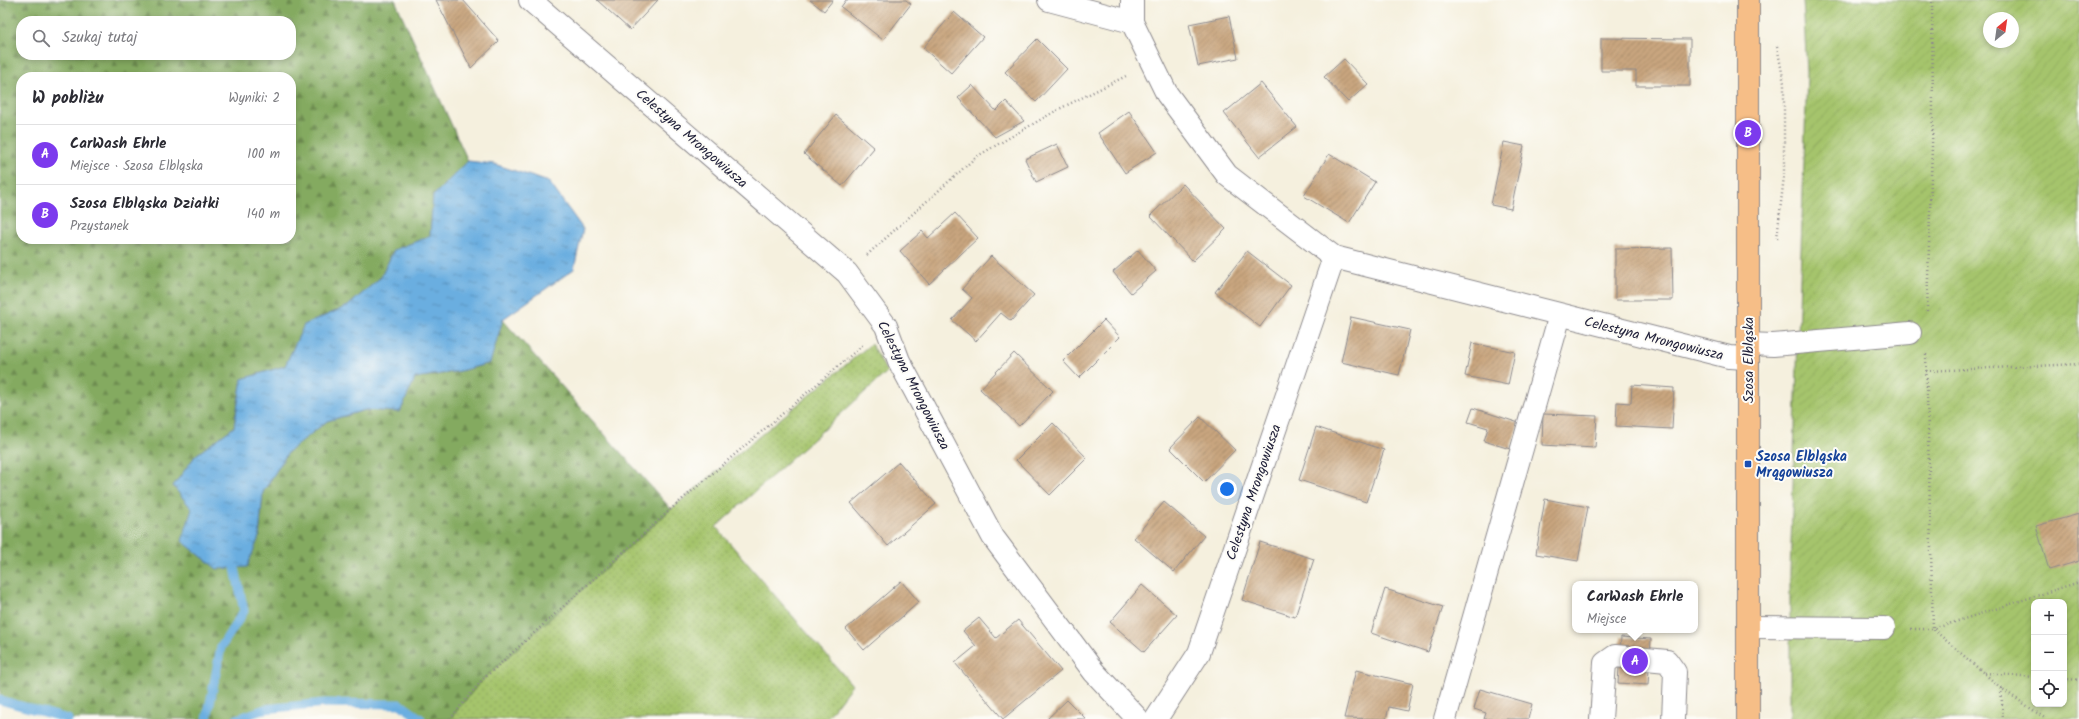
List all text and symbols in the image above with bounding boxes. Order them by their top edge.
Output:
north arrow [1983,12,2019,48]
search box [16,16,296,60]
text: Szukaj tutaj [62,26,137,50]
icon: search [30,27,52,49]
street label: Celestyna Mrongowiusza [630,84,752,194]
text: W pobliżu [32,85,103,112]
text: Wyniki: 2 [229,88,280,109]
pin: B [1735,118,1761,148]
text: CarWash Ehrle [70,132,166,156]
text: A [41,144,49,165]
text: 100 m [247,144,280,165]
text: Miejsce · Szosa Elbląska [70,156,203,177]
text: Szosa Elbląska Działki [70,192,219,216]
text: B [41,204,49,225]
text: 140 m [247,204,280,225]
text: Przystanek [70,216,129,237]
street label: Celestyna Mrongowiusza [1582,311,1726,367]
street label: Celestyna Mrongowiusza [871,317,955,454]
street label: Szosa Elbląska [1738,317,1760,403]
street label: Celestyna Mrongowiusza [1220,421,1288,563]
place label: Szosa Elbląska Mrągowiusza [1756,446,1847,484]
marker: Szosa Elbląska Mrągowiusza [1743,459,1753,469]
your location [1217,479,1237,499]
popup [1572,581,1698,633]
text: CarWash Ehrle [1587,585,1683,609]
map controls [2031,599,2067,707]
button: + [2031,599,2067,635]
text: Miejsce [1587,609,1626,630]
button: − [2031,635,2067,671]
pin: A [1622,646,1648,676]
button: locate [2031,671,2067,707]

